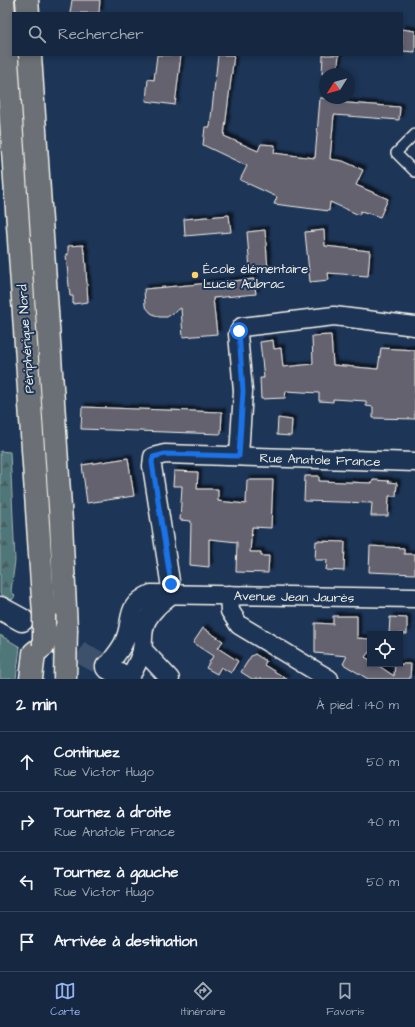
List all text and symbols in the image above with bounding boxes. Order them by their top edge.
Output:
search box [12,12,403,56]
icon: search [26,23,48,45]
text: Rechercher [58,24,143,45]
north arrow [319,68,355,104]
place label: École élémentaire Lucie Aubrac [203,260,308,293]
marker: École élémentaire Lucie Aubrac [190,270,200,280]
street label: Périphérique Nord [13,284,39,394]
route start [230,322,248,340]
street label: Rue Anatole France [259,449,381,471]
route end [162,575,180,593]
street label: Avenue Jean Jaurès [234,587,355,607]
map controls [367,631,403,667]
button: locate [367,631,403,667]
text: 2 min [16,693,57,717]
text: À pied · 140 m [316,696,399,714]
text: Continuez [54,742,120,763]
icon: ahead [16,751,38,773]
text: 50 m [366,753,399,771]
text: Rue Victor Hugo [54,763,154,781]
text: Tournez à droite [54,802,171,823]
icon: right [16,811,38,833]
text: 40 m [367,813,399,831]
text: Rue Anatole France [54,823,175,841]
text: Tournez à gauche [54,862,178,883]
icon: left [16,871,38,893]
text: 50 m [366,873,399,891]
text: Rue Victor Hugo [54,883,154,901]
icon: arrive [16,931,38,953]
text: Arrivée à destination [54,931,197,952]
tab: Carte [50,980,80,1019]
tab: Itinéraire [181,980,226,1019]
tab: Favoris [326,980,365,1019]

